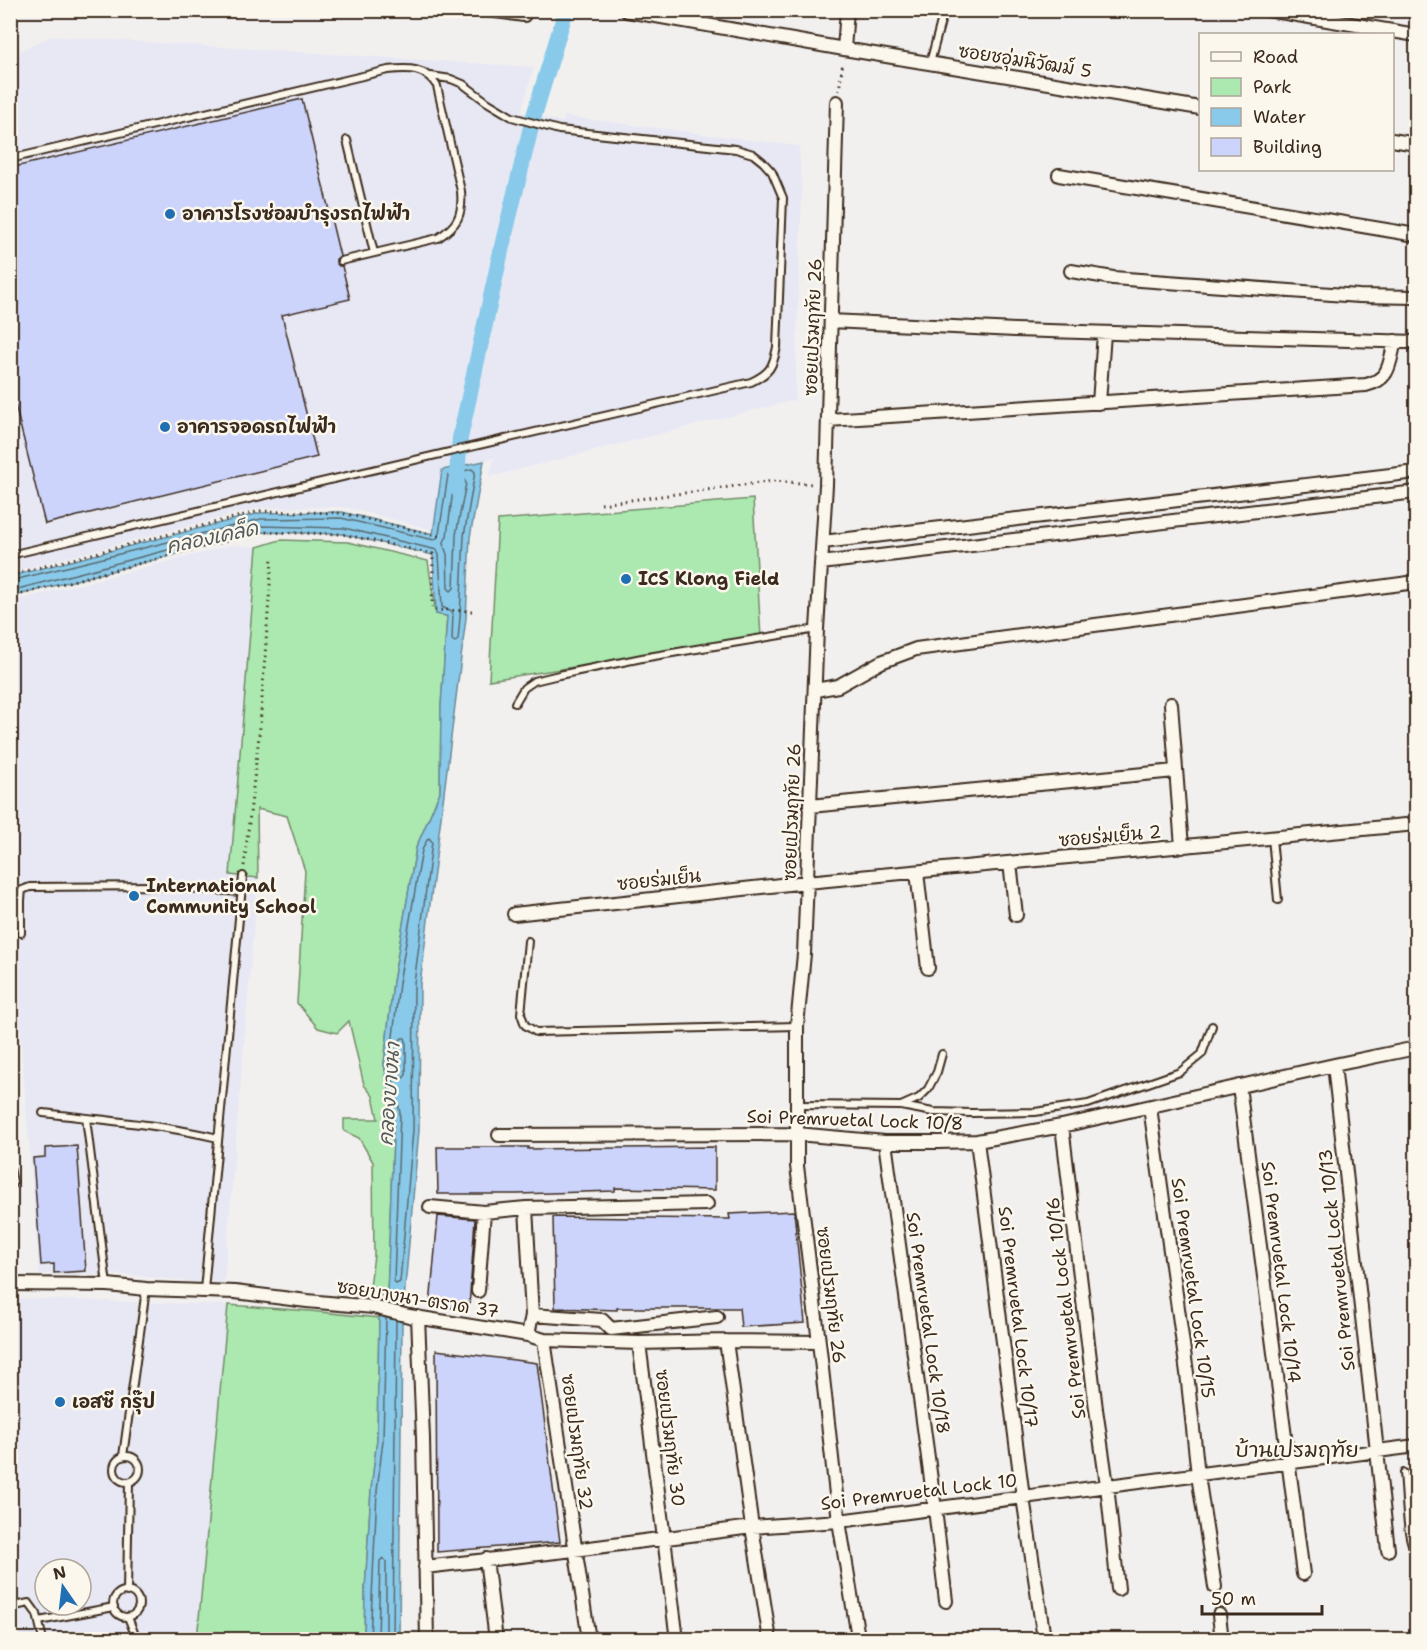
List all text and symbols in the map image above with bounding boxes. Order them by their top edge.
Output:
legend [1199,33,1394,171]
street label: ซอยชอุ่มนิวัฒม์ 5 [956,38,1094,85]
text: Road [1253,45,1298,69]
text: Park [1253,75,1292,99]
text: Water [1253,105,1306,129]
text: Building [1253,135,1322,159]
place label: อาคารโรงซ่อมบำรุงรถไฟฟ้า [182,202,410,227]
marker: อาคารโรงซ่อมบำรุงรถไฟฟ้า [163,207,177,221]
street label: ซอยเปรมฤทัย 26 [799,258,827,396]
place label: อาคารจอดรถไฟฟ้า [177,415,336,439]
marker: อาคารจอดรถไฟฟ้า [158,420,172,434]
water label: คลองเคล็ด [164,514,261,559]
place label: ICS Klong Field [638,567,779,591]
marker: ICS Klong Field [619,572,633,586]
street label: ซอยเปรมฤทัย 26 [778,743,806,881]
street label: ซอยร่มเย็น 2 [1058,819,1162,852]
street label: ซอยร่มเย็น [616,863,702,896]
place label: International Community School [146,874,316,919]
marker: International Community School [127,889,141,903]
water label: คลองบางนา [372,1040,406,1147]
street label: Soi Premruetal Lock 10/8 [746,1104,964,1136]
street label: Soi Premruetal Lock 10/13 [1313,1148,1361,1372]
street label: Soi Premruetal Lock 10/14 [1255,1160,1307,1384]
street label: Soi Premruetal Lock 10/15 [1166,1176,1220,1400]
street label: Soi Premruetal Lock 10/16 [1040,1196,1092,1420]
street label: Soi Premruetal Lock 10/17 [992,1205,1044,1429]
street label: Soi Premruetal Lock 10/18 [901,1211,955,1435]
street label: ซอยเปรมฤทัย 26 [811,1225,851,1365]
street label: ซอยบางนา-ตราด 37 [335,1274,501,1324]
street label: ซอยเปรมฤทัย 30 [650,1368,690,1508]
street label: ซอยเปรมฤทัย 32 [556,1372,598,1512]
place label: เอสซี กรุ๊ป [72,1390,155,1415]
marker: เอสซี กรุ๊ป [53,1395,67,1409]
district label: บ้านเปรมฤทัย [1235,1436,1359,1464]
street label: Soi Premruetal Lock 10 [819,1468,1019,1516]
north arrow [33,1557,93,1617]
text: N [51,1561,68,1585]
scale bar [1202,1578,1322,1616]
text: 50 m [1211,1587,1256,1611]

